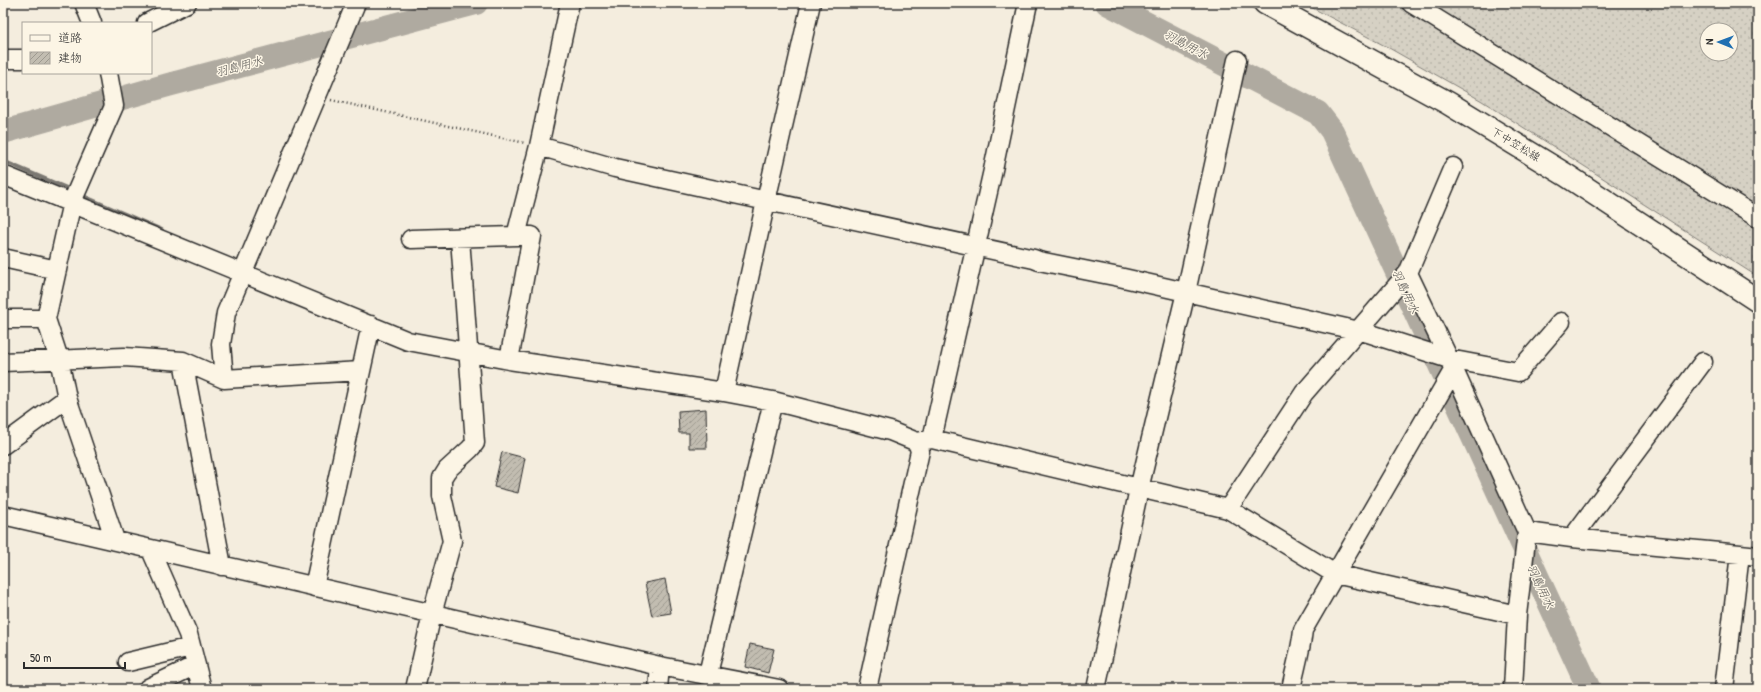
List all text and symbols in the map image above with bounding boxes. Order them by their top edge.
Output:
legend [22,22,152,74]
north arrow [1699,22,1739,62]
water label: 羽島用水 [1161,25,1211,63]
text: 道路 [58,29,82,46]
text: N [1702,39,1716,45]
text: 建物 [58,49,82,66]
water label: 羽島用水 [214,52,264,80]
street label: 下中笠松線 [1489,124,1543,164]
water label: 羽島用水 [1388,266,1424,316]
water label: 羽島用水 [1523,561,1559,611]
scale bar [24,644,125,670]
text: 50 m [30,649,51,666]

